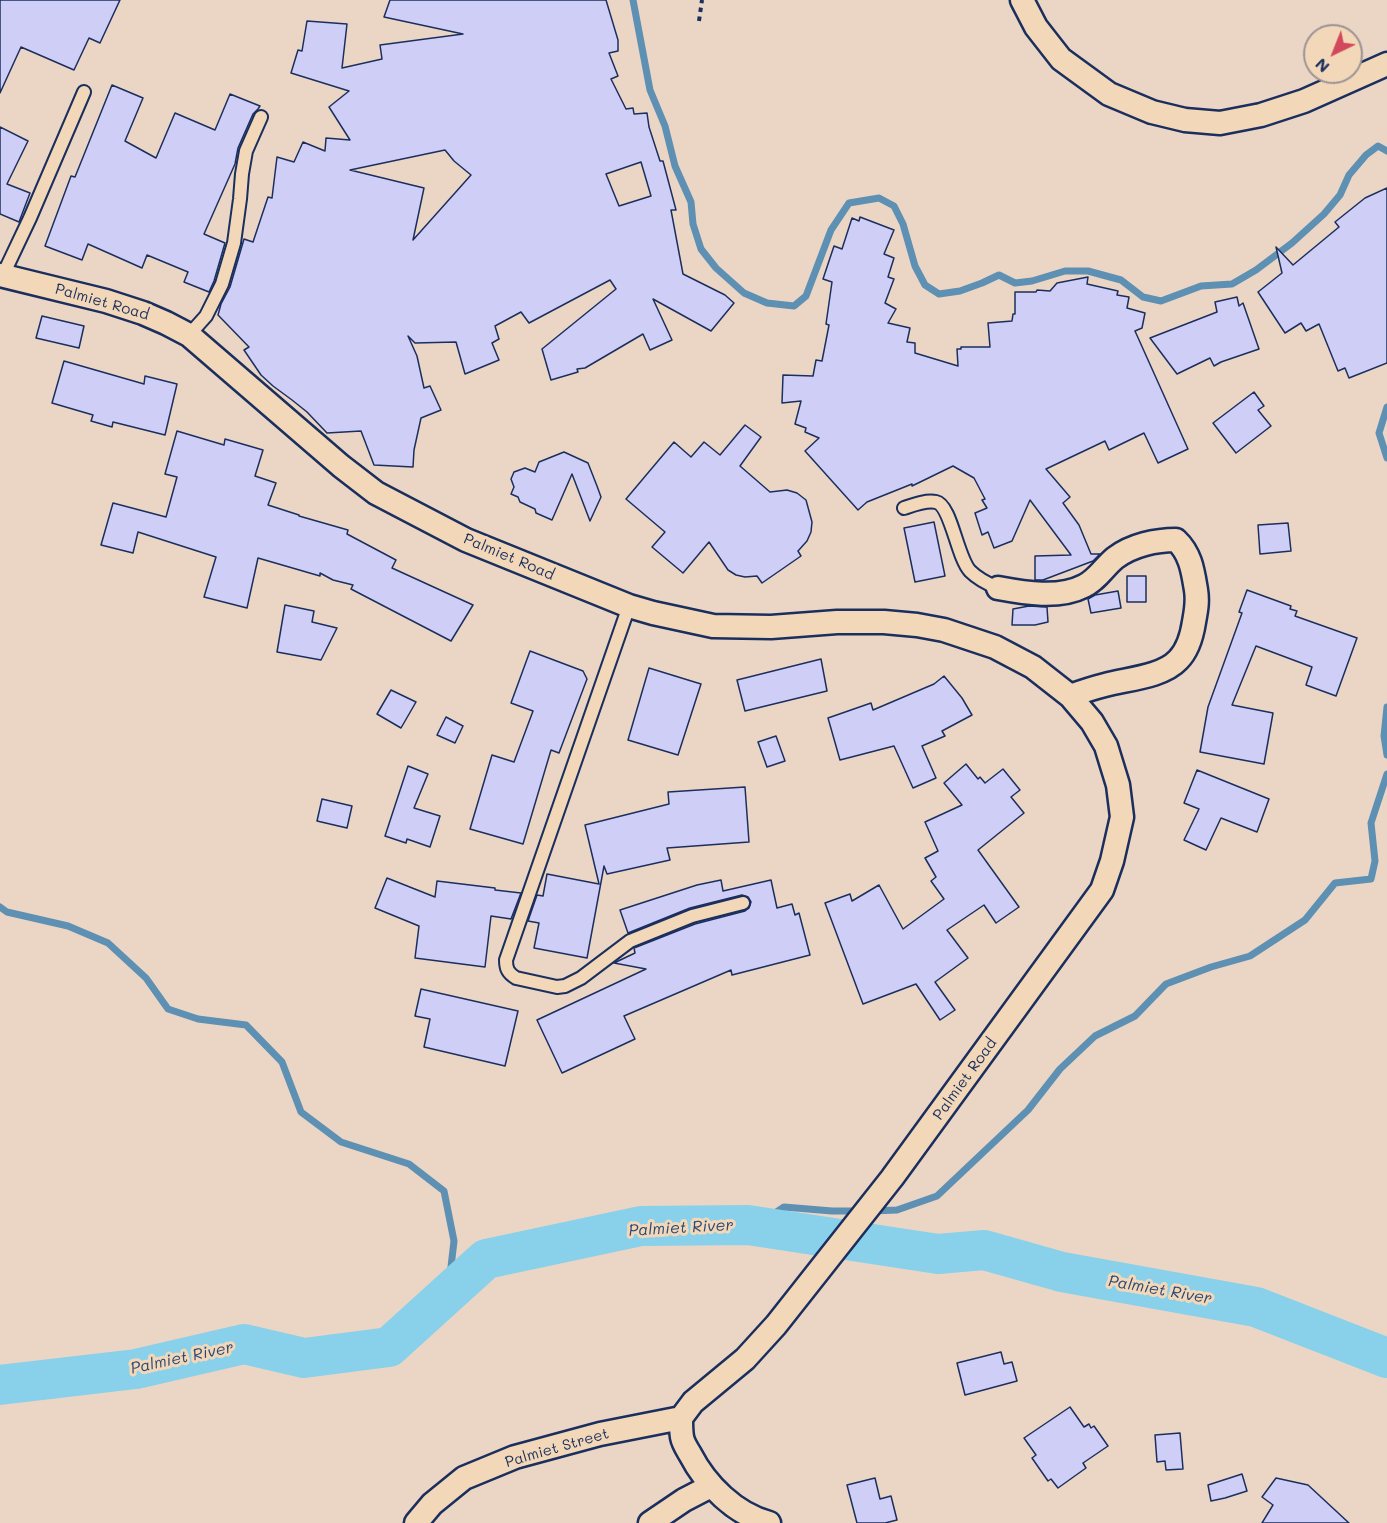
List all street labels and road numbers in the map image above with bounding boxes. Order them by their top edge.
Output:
street label: Palmiet Road [53,280,151,324]
street label: Palmiet Road [461,530,557,584]
street label: Palmiet Road [929,1035,1001,1123]
street label: Palmiet Street [503,1425,611,1471]

